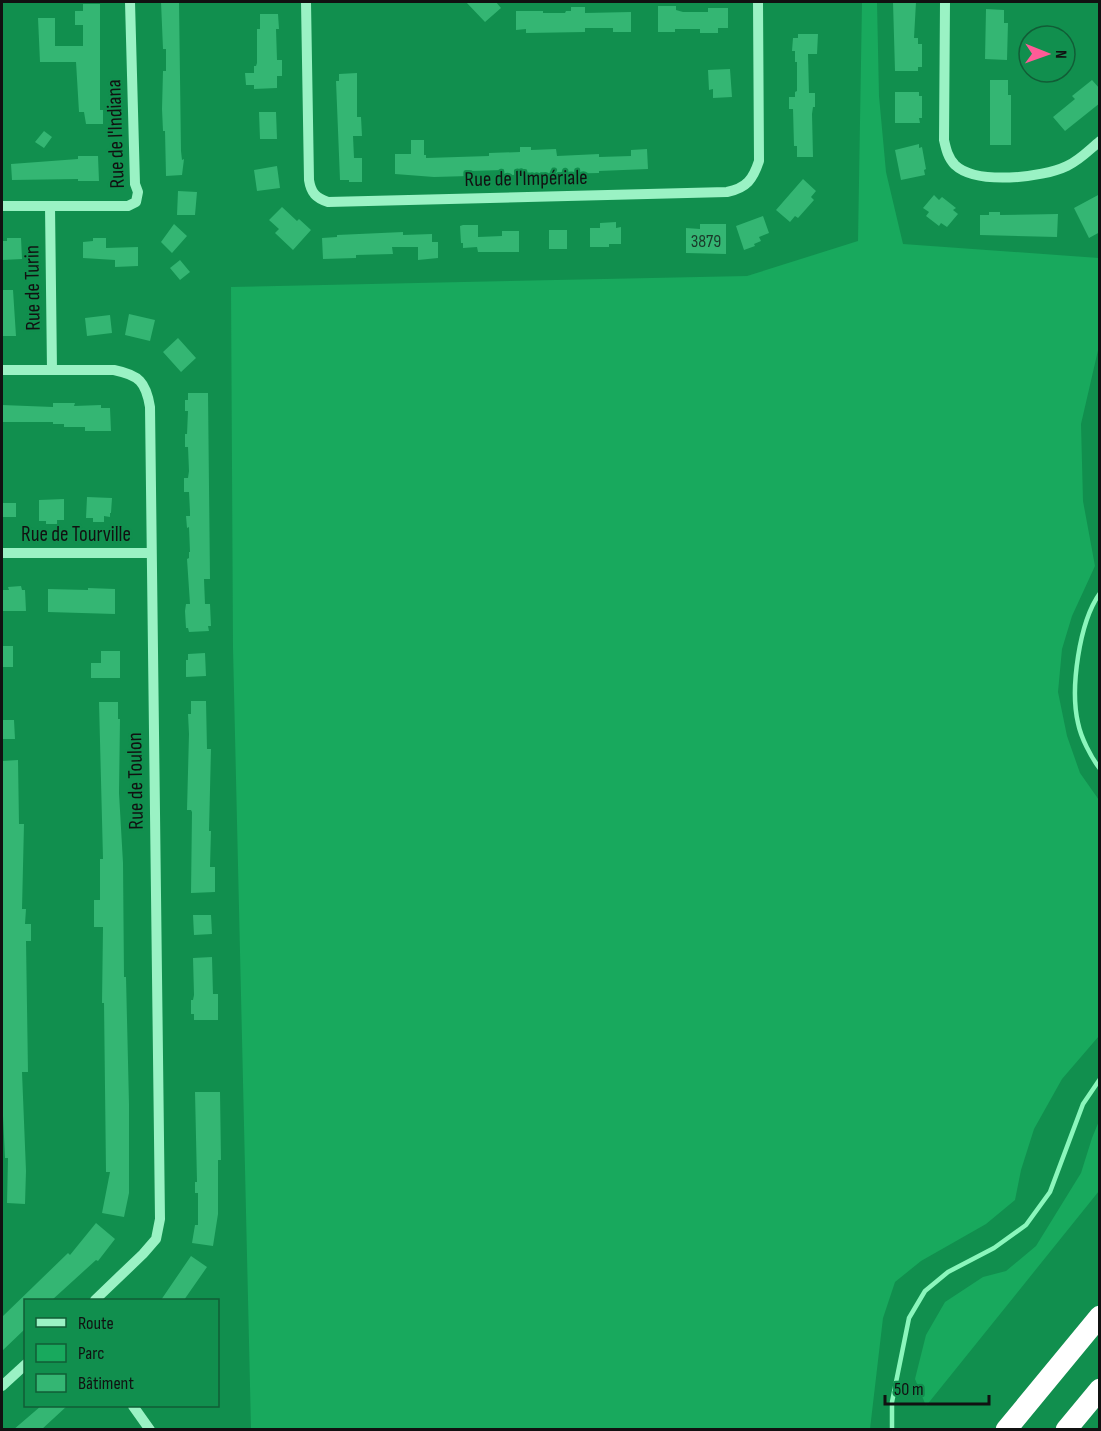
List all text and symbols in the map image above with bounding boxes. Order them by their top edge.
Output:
north arrow [1017,24,1077,84]
text: N [1051,50,1070,59]
street label: Rue de l'Indiana [101,79,130,189]
street label: Rue de l'Impériale [464,165,588,192]
house number: 3879 [691,231,721,252]
street label: Rue de Turin [19,245,46,331]
street label: Rue de Tourville [21,522,131,547]
street label: Rue de Toulon [122,732,149,830]
legend [24,1299,219,1407]
text: Route [78,1313,114,1334]
text: Parc [78,1343,104,1364]
scale bar [885,1368,988,1406]
text: Bâtiment [78,1373,134,1394]
text: 50 m [894,1379,924,1400]

